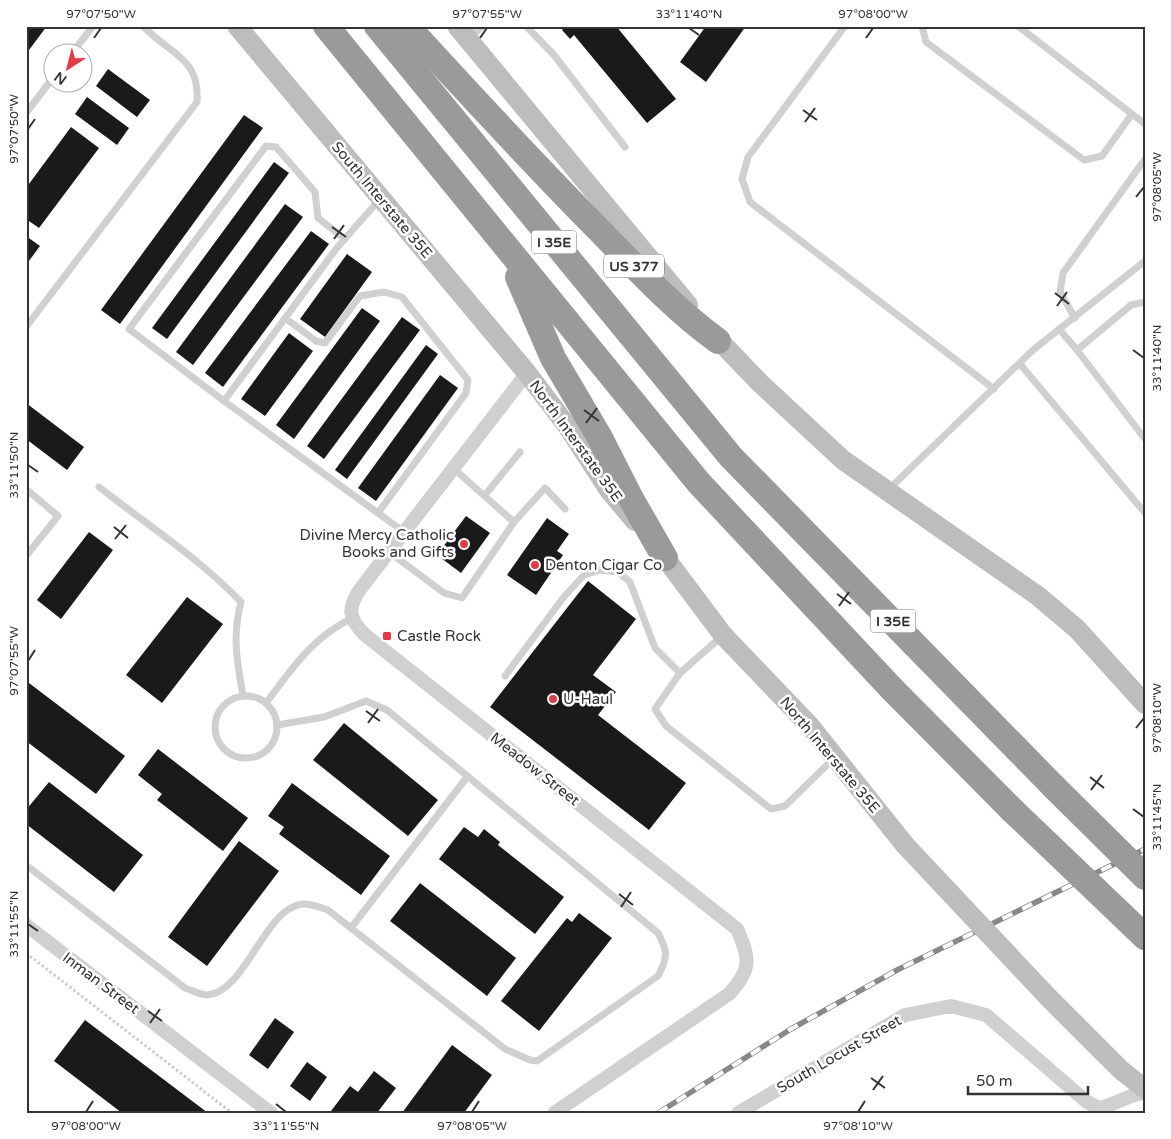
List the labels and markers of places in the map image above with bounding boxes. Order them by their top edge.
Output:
place label: Divine Mercy Catholic Books and Gifts [300,526,454,561]
marker: Divine Mercy Catholic Books and Gifts [458,538,470,550]
place label: Denton Cigar Co [545,556,662,574]
marker: Denton Cigar Co [529,559,541,571]
place label: Castle Rock [397,627,481,645]
marker: Castle Rock [381,630,393,642]
place label: U-Haul [563,690,613,708]
marker: U-Haul [547,693,559,705]

